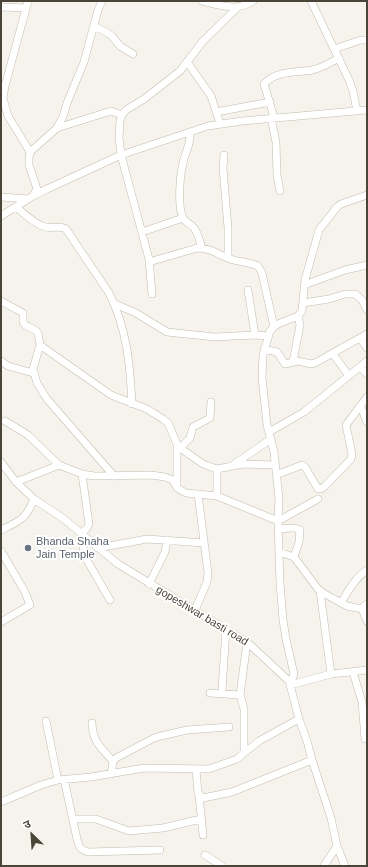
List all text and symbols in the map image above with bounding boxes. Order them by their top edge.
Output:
place label: Bhanda Shaha Jain Temple [36,535,109,561]
marker: Bhanda Shaha Jain Temple [23,543,33,553]
street label: gopeshwar basti road [154,583,250,649]
north arrow [12,815,52,855]
text: उ [21,817,32,831]

